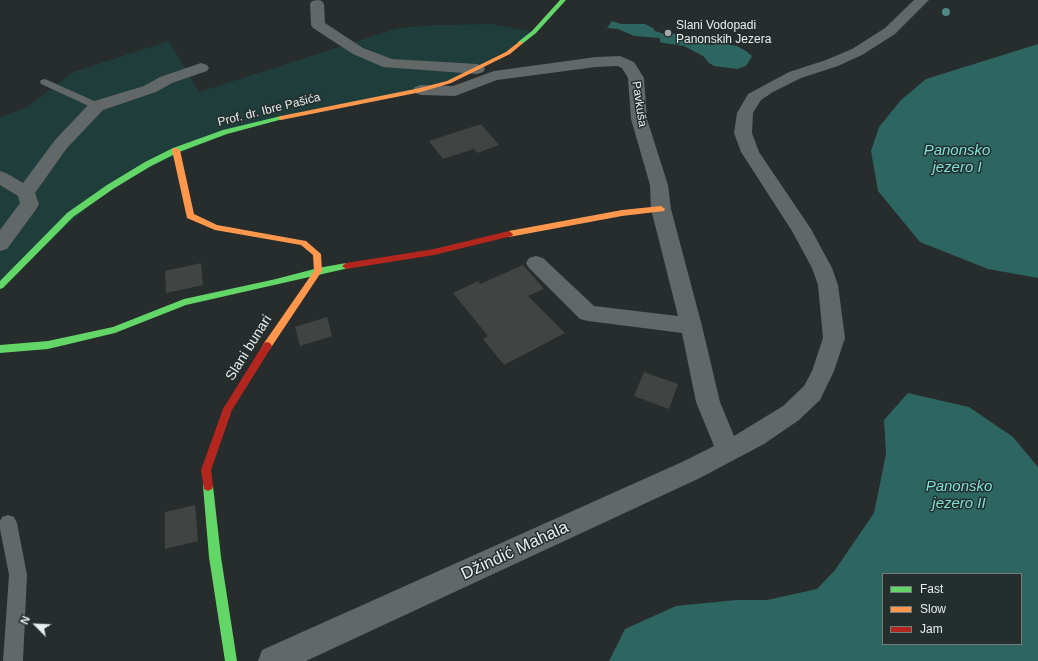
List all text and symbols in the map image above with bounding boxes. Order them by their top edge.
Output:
place label: Slani Vodopadi Panonskih Jezera [676,19,771,47]
marker: Slani Vodopadi Panonskih Jezera [663,28,673,38]
street label: Pavkuša [628,80,650,128]
street label: Prof. dr. Ibre Pašića [216,90,322,130]
water label: Panonsko jezero I [924,142,990,177]
street label: Slani bunari [222,312,276,384]
water label: Panonsko jezero II [926,478,992,513]
street label: Džindić Mahala [458,517,572,585]
legend [882,573,1022,645]
text: Fast [920,582,943,596]
text: Slow [920,602,946,616]
north arrow [16,605,56,645]
text: N [18,614,32,626]
text: Jam [920,622,943,636]

